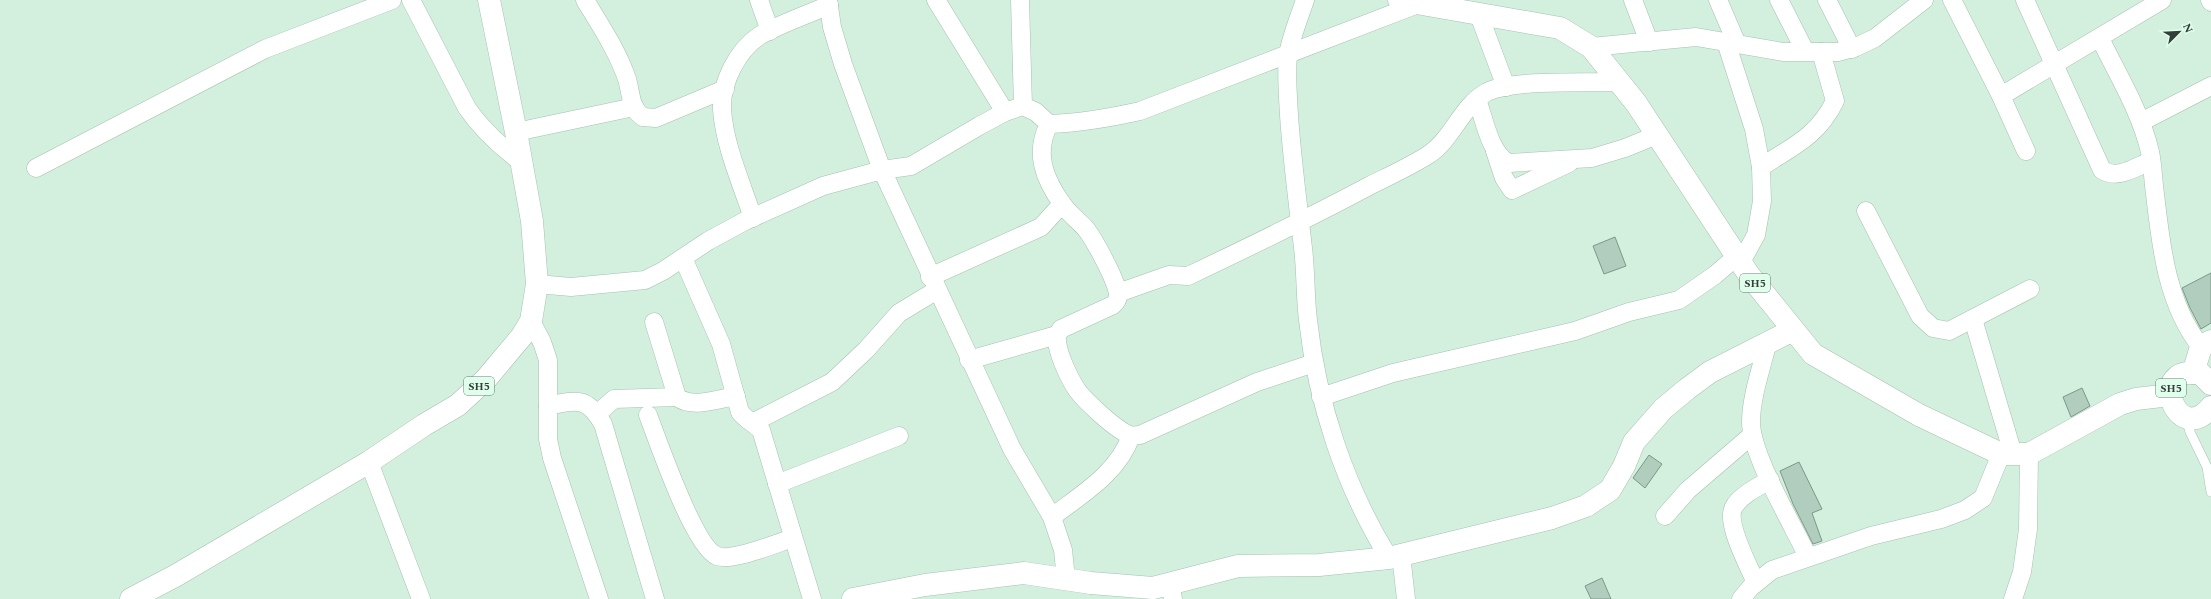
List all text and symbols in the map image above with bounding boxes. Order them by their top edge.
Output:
north arrow [2159,12,2199,52]
text: N [2178,21,2197,36]
road number: SH5 [1740,274,1770,292]
road number: SH5 [464,377,494,395]
road number: SH5 [2156,379,2186,397]

